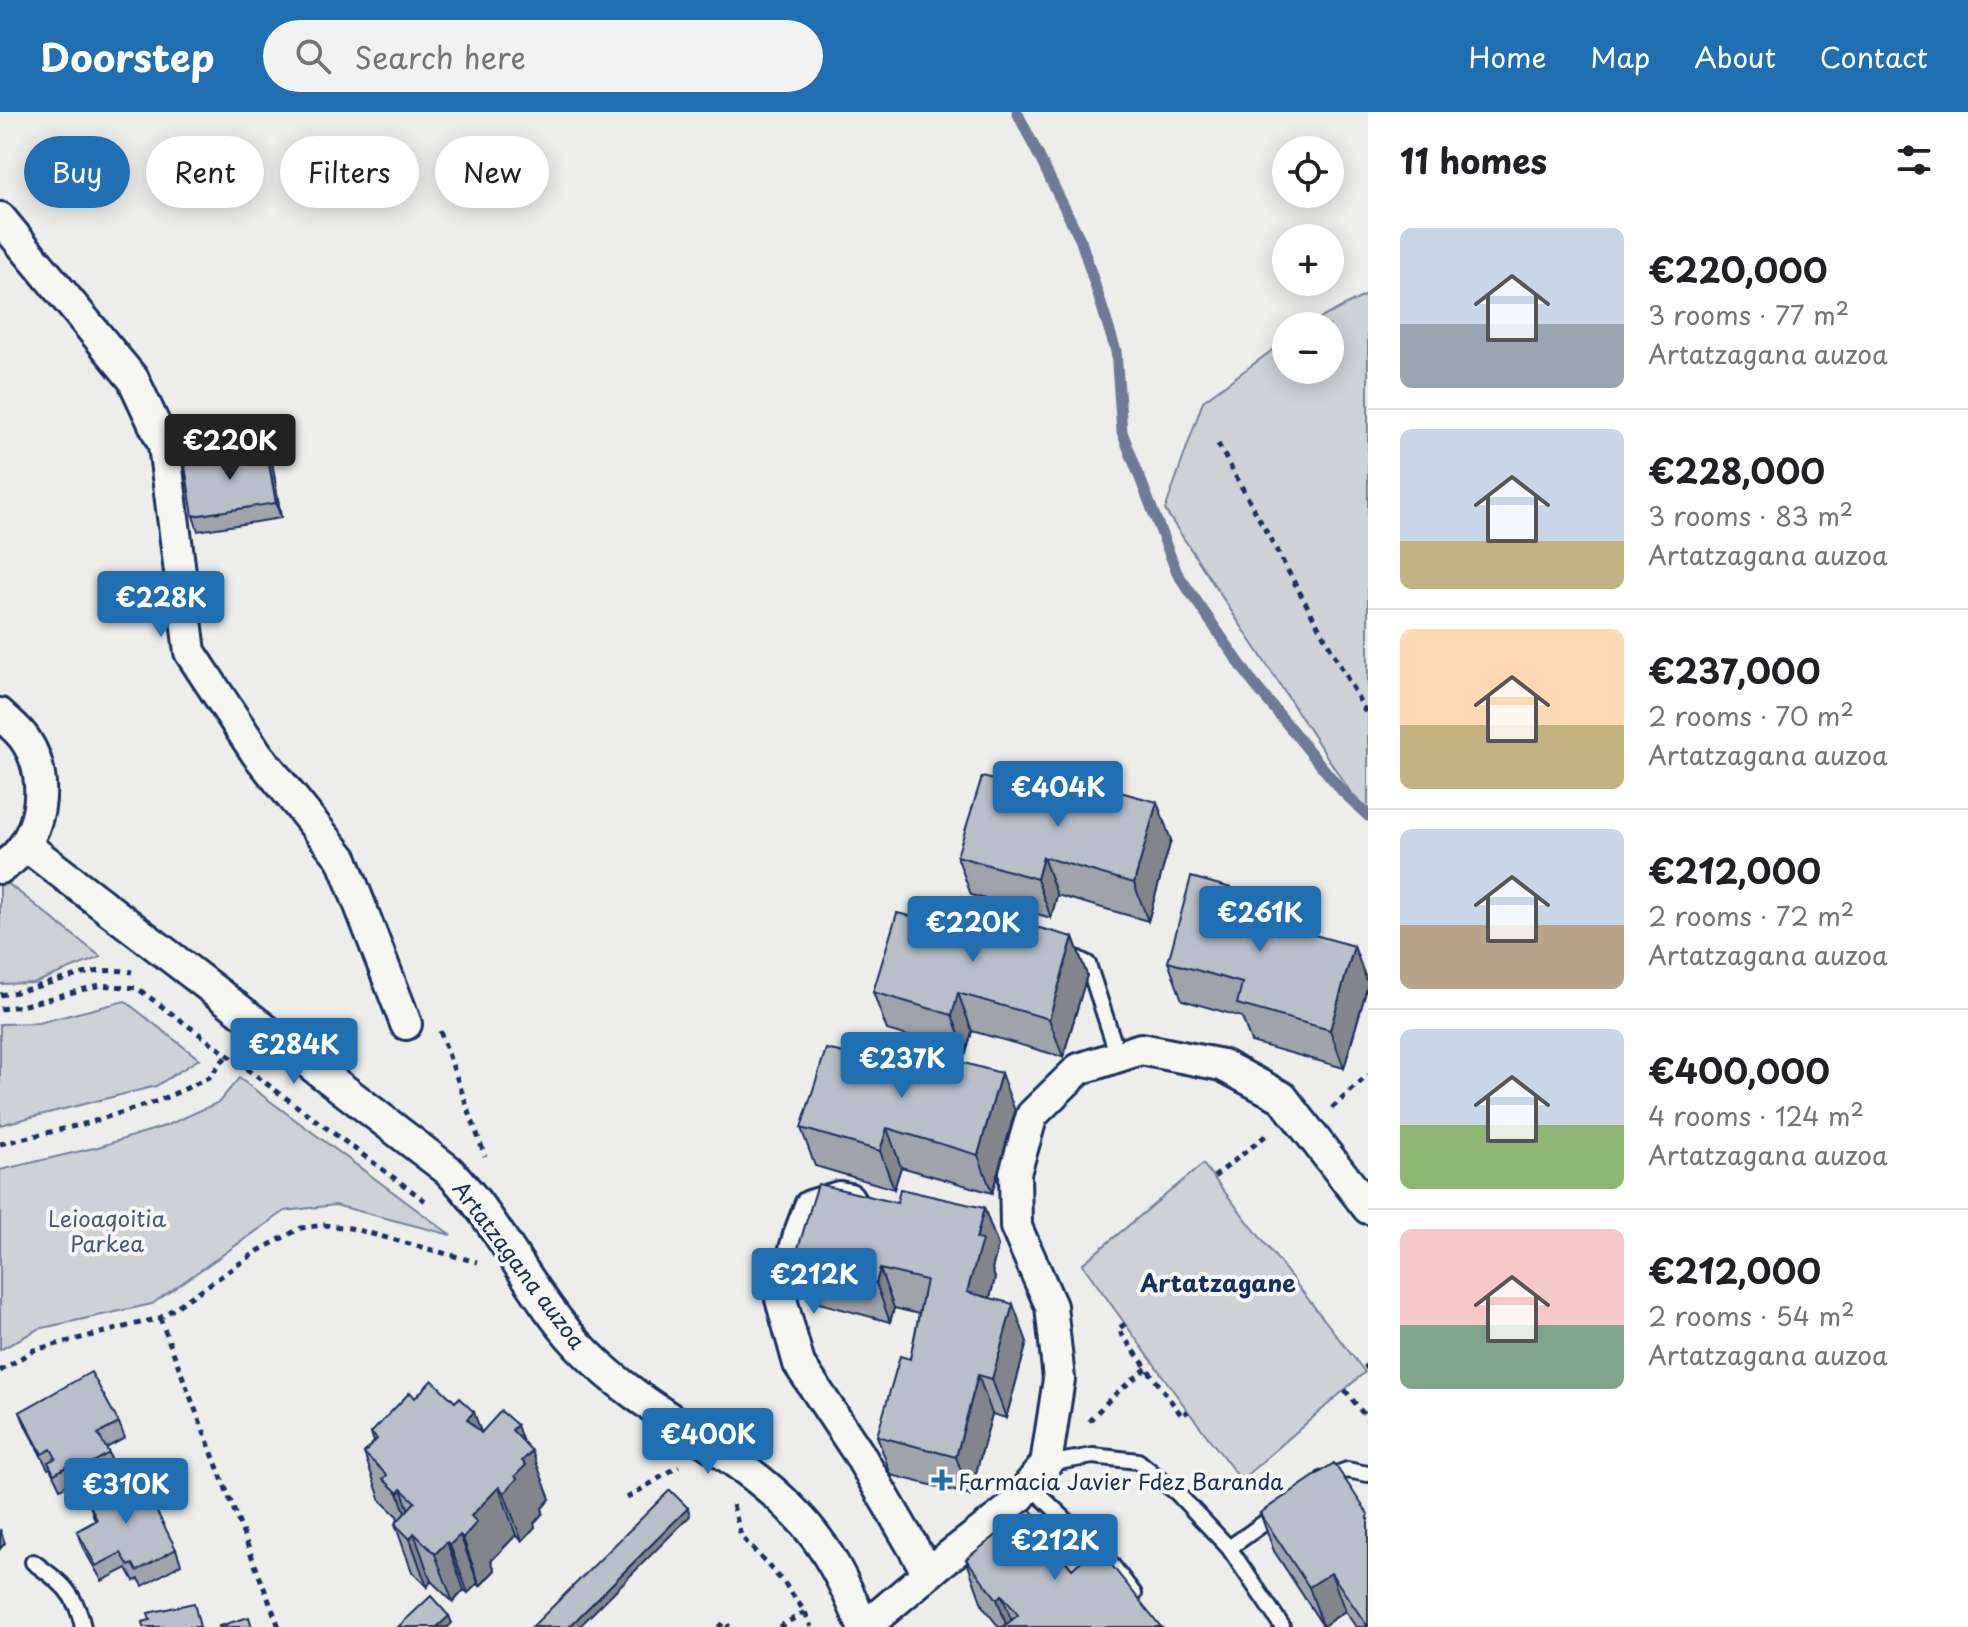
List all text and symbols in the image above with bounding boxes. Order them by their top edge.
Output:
search box [263,20,823,92]
text: Doorstep [40,28,215,85]
icon: search [291,34,335,78]
text: Search here [355,34,526,79]
text: Home [1468,35,1546,78]
text: Map [1590,35,1650,78]
text: About [1694,35,1776,78]
text: Contact [1820,35,1928,78]
text: 11 homes [1400,134,1547,186]
chip: Buy [24,136,130,208]
chip: Rent [146,136,264,208]
chip: Filters [280,136,419,208]
chip: New [435,136,549,208]
map controls [1272,136,1344,384]
button: locate [1272,136,1344,208]
icon: filters [1892,138,1936,182]
button: + [1272,224,1344,296]
text: €220,000 [1648,243,1828,295]
icon: home [1464,260,1560,356]
text: 3 rooms · 77 m² [1648,295,1849,334]
button: − [1272,312,1344,384]
text: Artatzagana auzoa [1648,334,1888,373]
pin: €220K [174,414,286,482]
text: €220K [182,420,278,459]
text: €228,000 [1648,444,1825,496]
icon: home [1464,461,1560,557]
text: 3 rooms · 83 m² [1648,496,1853,535]
text: Artatzagana auzoa [1648,535,1888,574]
pin: €228K [105,571,217,639]
text: €228K [115,577,207,616]
text: €237,000 [1648,644,1820,696]
icon: home [1464,661,1560,757]
text: 2 rooms · 70 m² [1648,696,1854,735]
text: Artatzagana auzoa [1648,735,1888,774]
pin: €404K [1002,761,1114,829]
text: €404K [1011,767,1105,806]
text: €212,000 [1648,844,1821,896]
icon: home [1464,861,1560,957]
pin: €261K [1204,886,1316,954]
text: €261K [1217,892,1303,931]
pin: €220K [917,896,1029,964]
text: 2 rooms · 72 m² [1648,896,1854,935]
text: €220K [925,902,1021,941]
text: Artatzagana auzoa [1648,935,1888,974]
pin: €284K [238,1018,350,1086]
text: €284K [249,1024,339,1063]
pin: €237K [846,1032,958,1100]
text: €237K [859,1038,945,1077]
text: €400,000 [1648,1044,1830,1096]
icon: home [1464,1061,1560,1157]
text: 4 rooms · 124 m² [1648,1096,1864,1135]
text: Artatzagana auzoa [1648,1135,1888,1174]
street label: Artatzagana auzoa [446,1173,595,1356]
park label: Leioagoitia Parkea [48,1201,167,1259]
text: €212,000 [1648,1244,1821,1296]
pin: €212K [758,1248,870,1316]
text: €212K [770,1254,858,1293]
icon: home [1464,1261,1560,1357]
district label: Artatzagane [1139,1264,1296,1300]
text: 2 rooms · 54 m² [1648,1296,1855,1335]
text: Artatzagana auzoa [1648,1335,1888,1374]
pin: €400K [652,1408,764,1476]
text: €400K [660,1414,756,1453]
pin: €310K [70,1458,182,1526]
text: €310K [82,1464,170,1503]
place label: Farmacia Javier Fdez Baranda [958,1464,1284,1497]
marker: Farmacia Javier Fdez Baranda [933,1471,951,1489]
pin: €212K [999,1514,1111,1582]
text: €212K [1011,1520,1099,1559]

